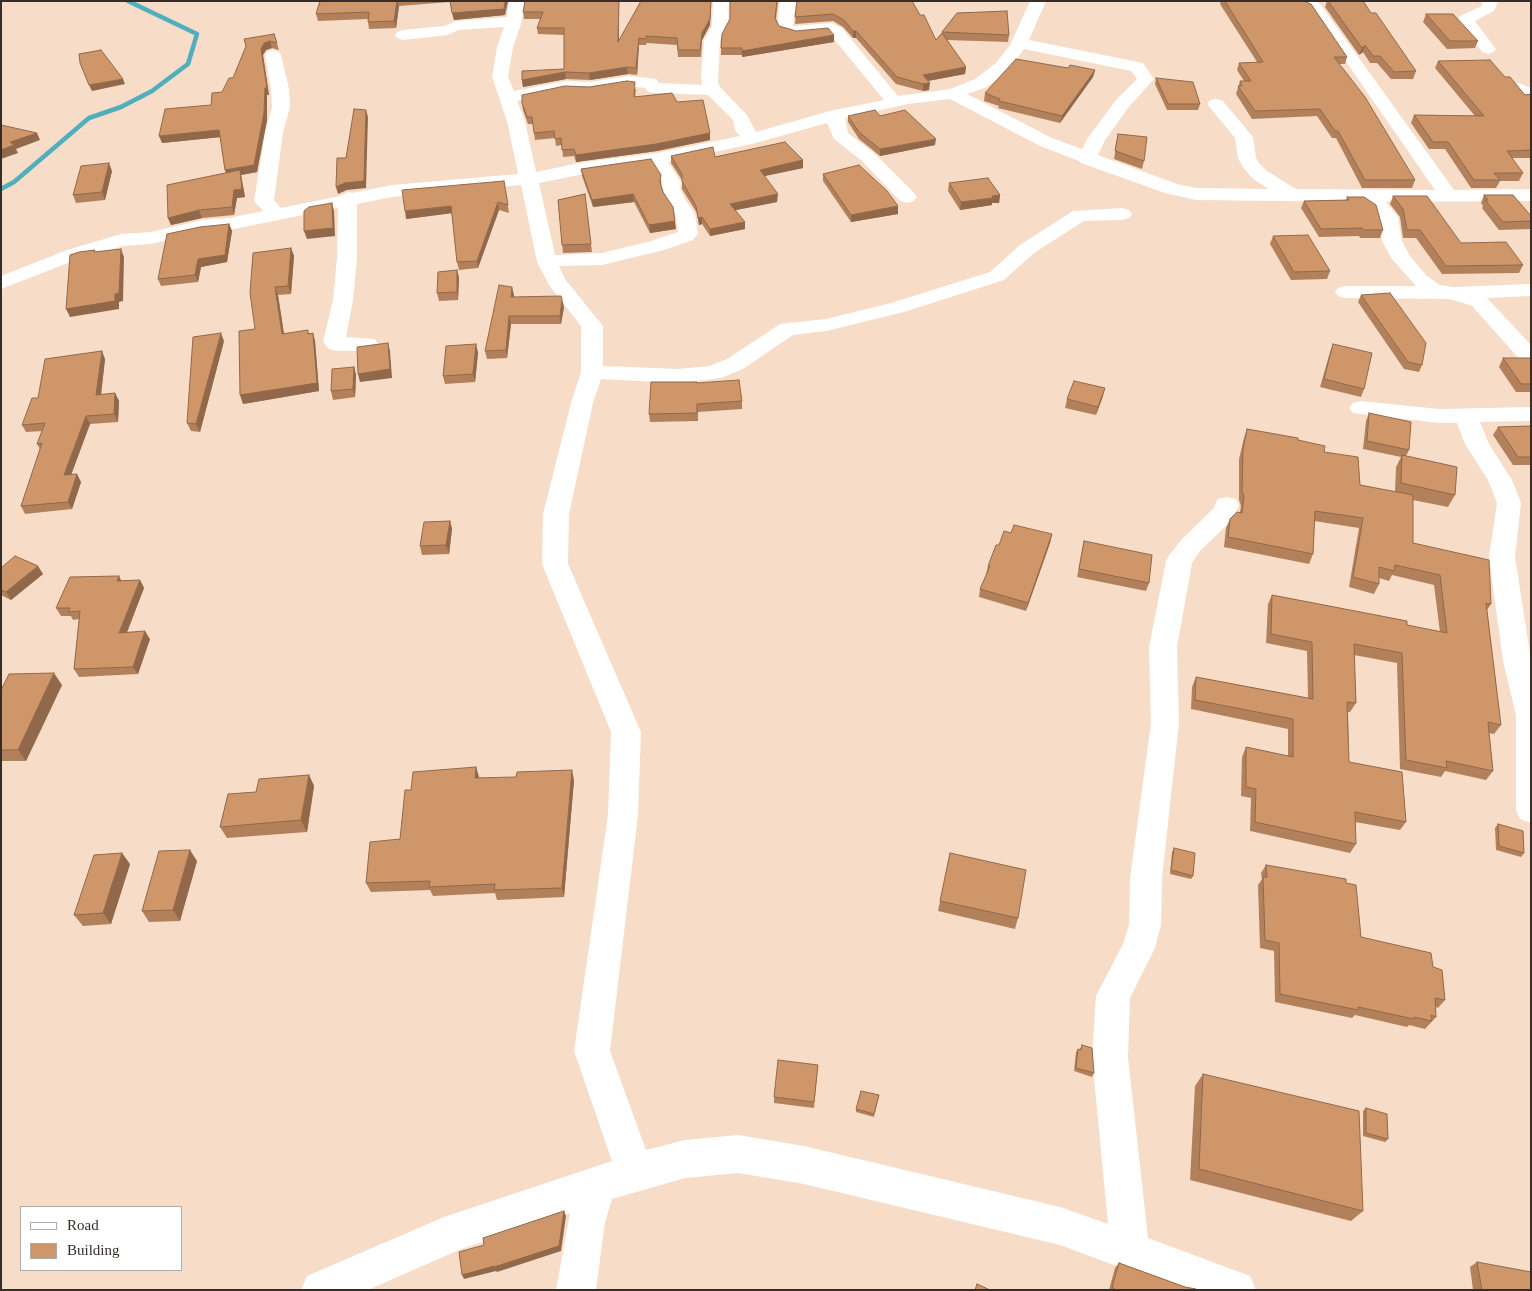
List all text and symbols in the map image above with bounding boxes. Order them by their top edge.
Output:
legend [20,1206,182,1271]
text: Road [67,1217,99,1233]
text: Building [67,1242,120,1258]

